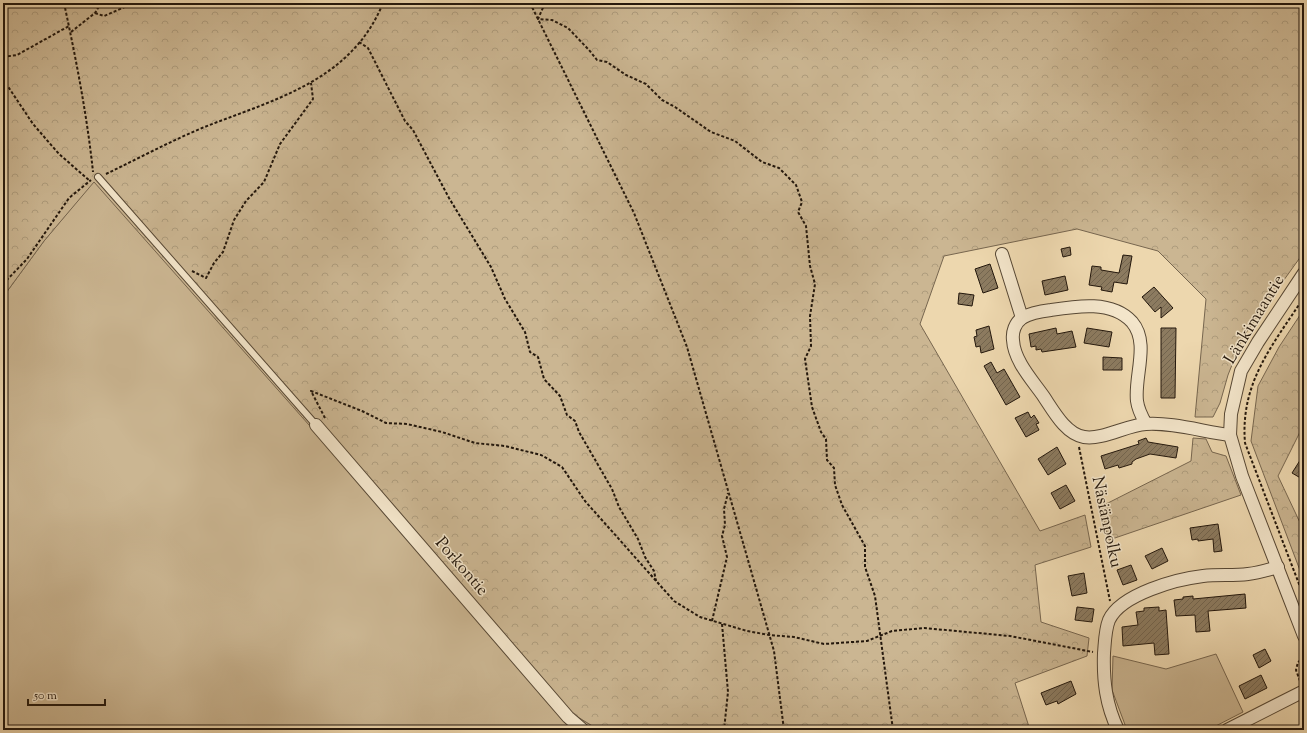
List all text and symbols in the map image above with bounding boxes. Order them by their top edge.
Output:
street label: Länkimaantie [1219,271,1291,369]
street label: Näsiänpolku [1085,474,1127,570]
street label: Porkontie [429,532,493,602]
scale bar [28,681,105,707]
text: 50 m [33,687,57,705]

